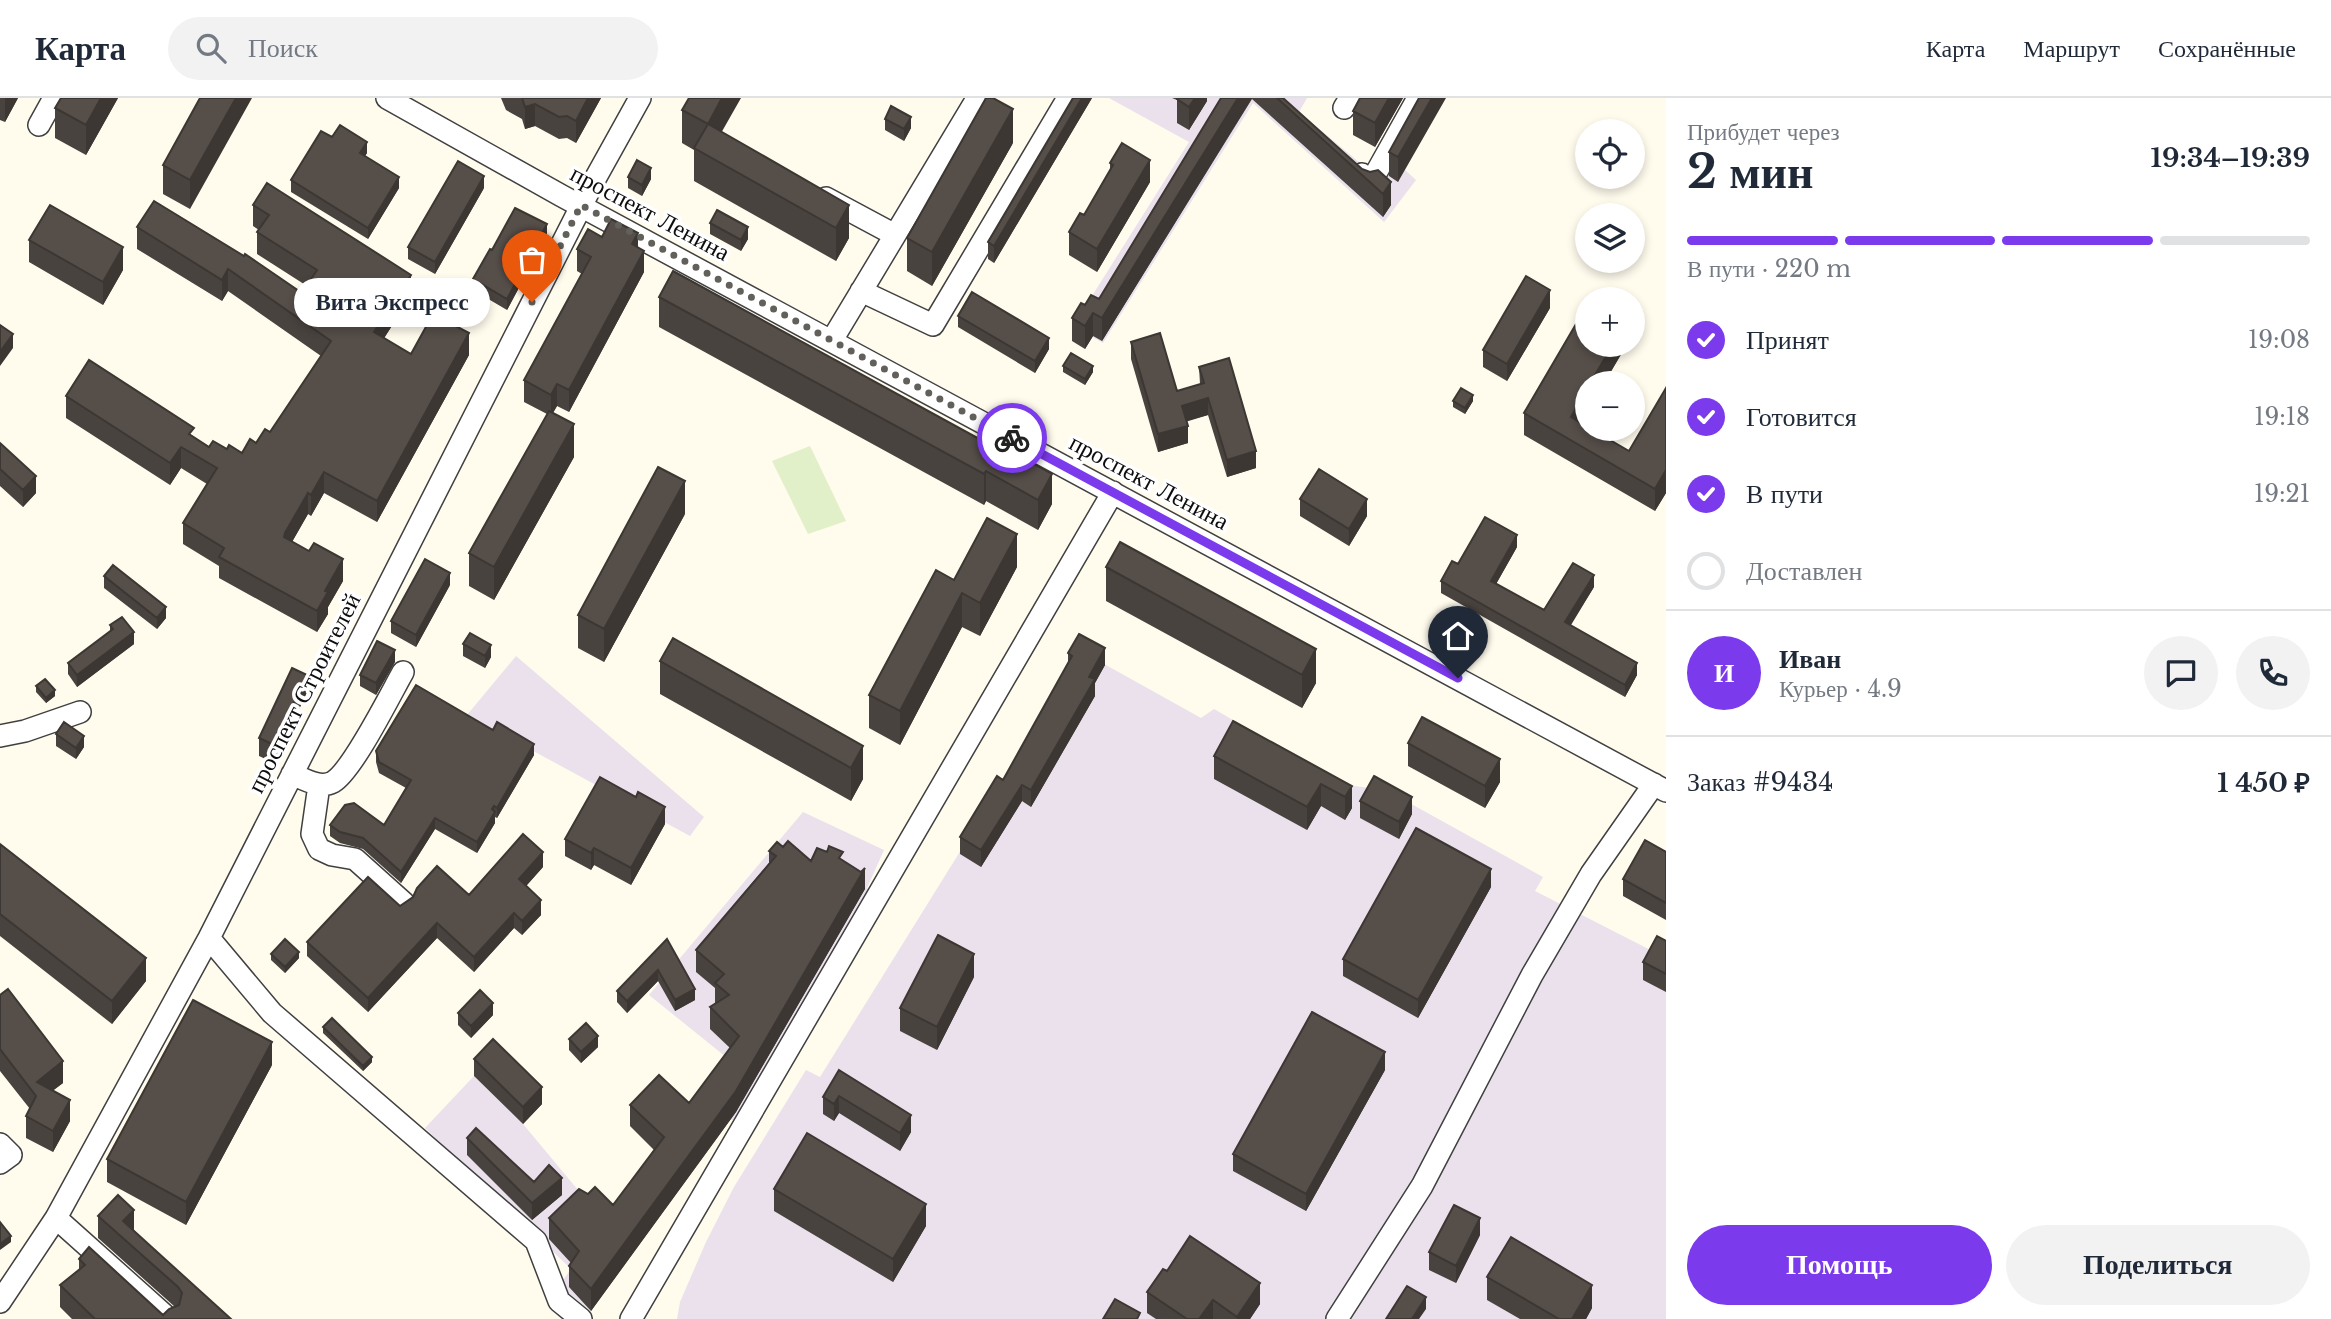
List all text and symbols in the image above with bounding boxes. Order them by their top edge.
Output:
search box [168,17,658,80]
text: Карта [35,28,126,69]
icon: search [192,29,230,67]
text: Поиск [248,32,318,64]
text: Карта [1926,34,1985,63]
text: Маршрут [2023,34,2120,63]
text: Сохранённые [2158,34,2296,63]
text: Прибудет через [1687,118,1840,146]
map controls [1575,119,1645,441]
button: locate [1575,119,1645,189]
text: 19:34–19:39 [2151,142,2310,174]
text: 2 мин [1687,143,1814,200]
street label: проспект Ленина [566,158,735,267]
button: layers [1575,203,1645,273]
pin [502,230,562,302]
icon: bag [513,241,551,279]
text: В пути · 220 m [1687,255,1851,283]
callout: Вита Экспресс [294,278,490,326]
button: + [1575,287,1645,357]
text: Вита Экспресс [315,288,469,316]
icon: check [1687,321,1725,359]
text: Принят [1746,324,1829,356]
text: 19:08 [2248,326,2310,354]
button: − [1575,371,1645,441]
icon: check [1687,398,1725,436]
text: Готовится [1746,401,1857,433]
courier [977,403,1047,473]
text: 19:18 [2254,403,2310,431]
icon: bike [993,419,1031,457]
street label: проспект Ленина [1065,427,1234,536]
icon: check [1687,475,1725,513]
text: В пути [1746,478,1823,510]
text: 19:21 [2254,480,2310,508]
text: Доставлен [1746,555,1863,587]
street label: проспект Строителей [241,588,367,797]
pin [1428,606,1488,678]
icon: home [1439,617,1477,655]
button: chat [2144,636,2218,710]
button: phone [2236,636,2310,710]
text: Иван [1779,643,1841,675]
text: И [1714,657,1734,689]
text: Курьер · 4.9 [1779,675,1902,703]
text: Заказ #9434 [1687,766,1834,798]
text: 1 450 ₽ [2217,767,2310,799]
button: Помощь [1687,1225,1992,1305]
button: Поделиться [2006,1225,2310,1305]

